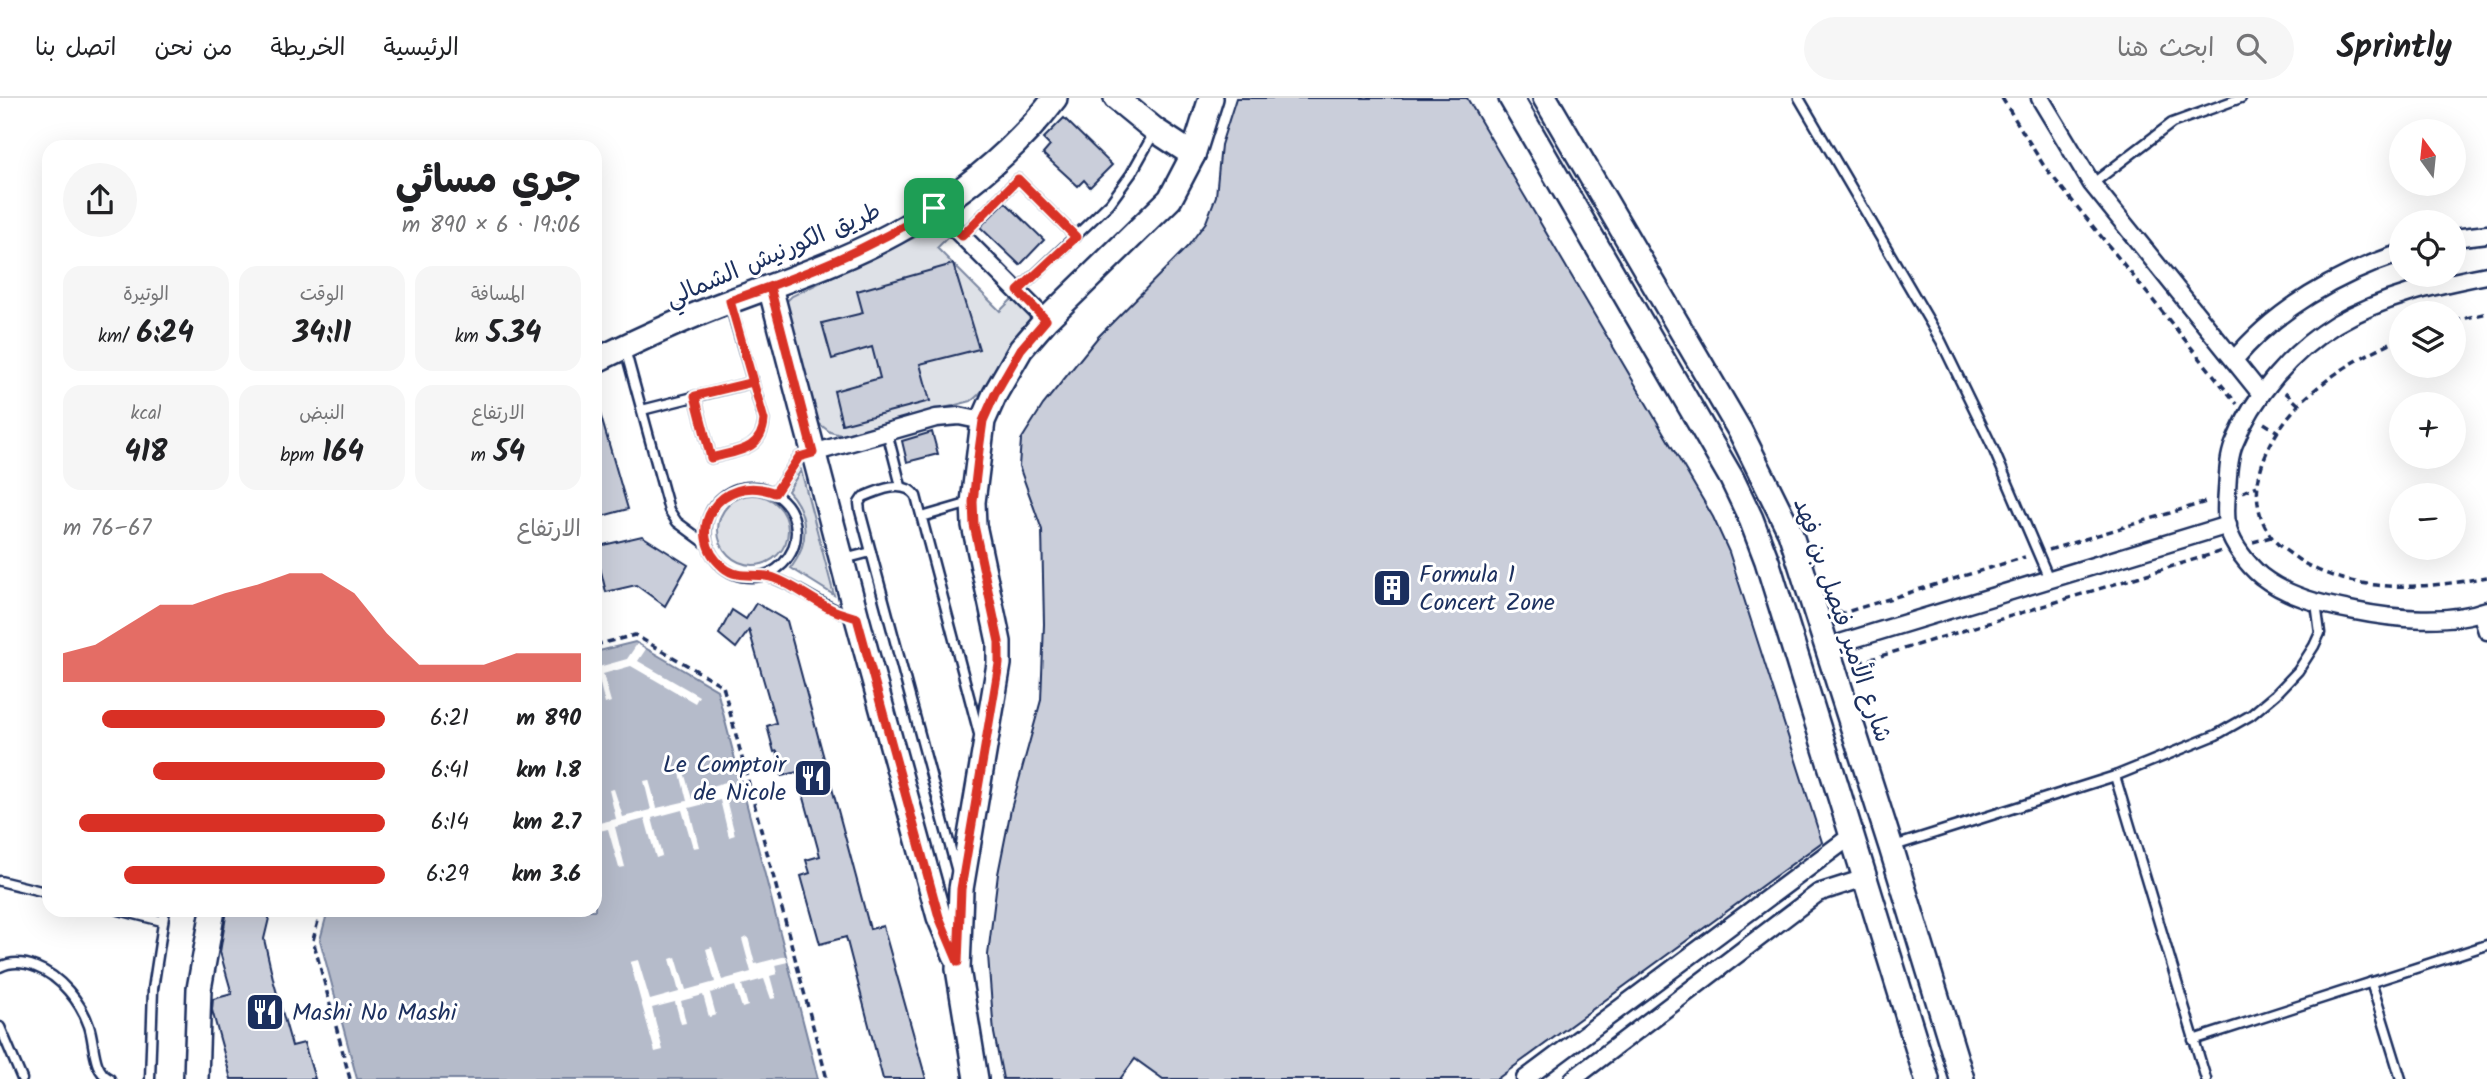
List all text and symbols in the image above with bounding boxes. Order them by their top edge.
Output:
search box [1804,17,2294,80]
text: Sprintly [2336,22,2452,75]
text: ابحث هنا [2117,28,2214,70]
text: اتصل بنا [35,29,116,68]
text: من نحن [154,29,233,68]
text: الخريطة [271,29,345,68]
text: الرئيسية [383,29,459,68]
icon: search [2232,29,2270,67]
north arrow [2389,119,2466,196]
map controls [2389,119,2466,560]
text: جري مسائي [396,152,581,212]
button: share [63,163,137,237]
pin [904,178,964,238]
icon: arrive [915,189,953,227]
street label: طريق الكورنيش الشمالي [660,192,888,318]
text: 19:06 · 6 × 890 m [402,208,581,244]
button: locate [2389,210,2466,287]
text: الوتيرة [123,280,169,310]
text: الوقت [300,280,344,310]
text: المسافة [471,280,525,310]
button: layers [2389,301,2466,378]
text: 6:24 [136,310,194,358]
text: 34:11 [293,310,351,358]
text: 5.34 [486,310,541,358]
text: /km [98,322,136,352]
text: km [455,322,486,352]
button: + [2389,392,2466,469]
text: kcal [131,399,161,429]
text: النبض [299,399,345,429]
text: الارتفاع [471,399,525,429]
text: 418 [124,429,168,477]
text: 164 [322,429,364,477]
text: 54 [494,429,525,477]
text: bpm [280,441,322,471]
text: m [471,441,494,471]
button: − [2389,483,2466,560]
street label: شارع الأمير فيصل بن فهد [1781,493,1902,748]
text: 67–76 m [63,511,151,547]
text: الارتفاع [517,512,581,548]
place label: Formula 1 Concert Zone [1419,556,1555,623]
building icon: Formula 1 Concert Zone [1371,567,1413,609]
text: 6:21 [430,701,469,737]
text: 890 m [516,701,581,737]
place label: Le Comptoir de Nicole [663,746,788,813]
text: 6:41 [431,753,469,789]
text: 1.8 km [516,753,581,789]
restaurant icon: Le Comptoir de Nicole [792,757,834,799]
text: 6:14 [431,805,469,841]
text: 2.7 km [512,805,581,841]
text: 6:29 [426,857,469,893]
text: 3.6 km [511,857,581,893]
restaurant icon: Mashi No Mashi [244,991,286,1033]
place label: Mashi No Mashi [292,994,458,1033]

